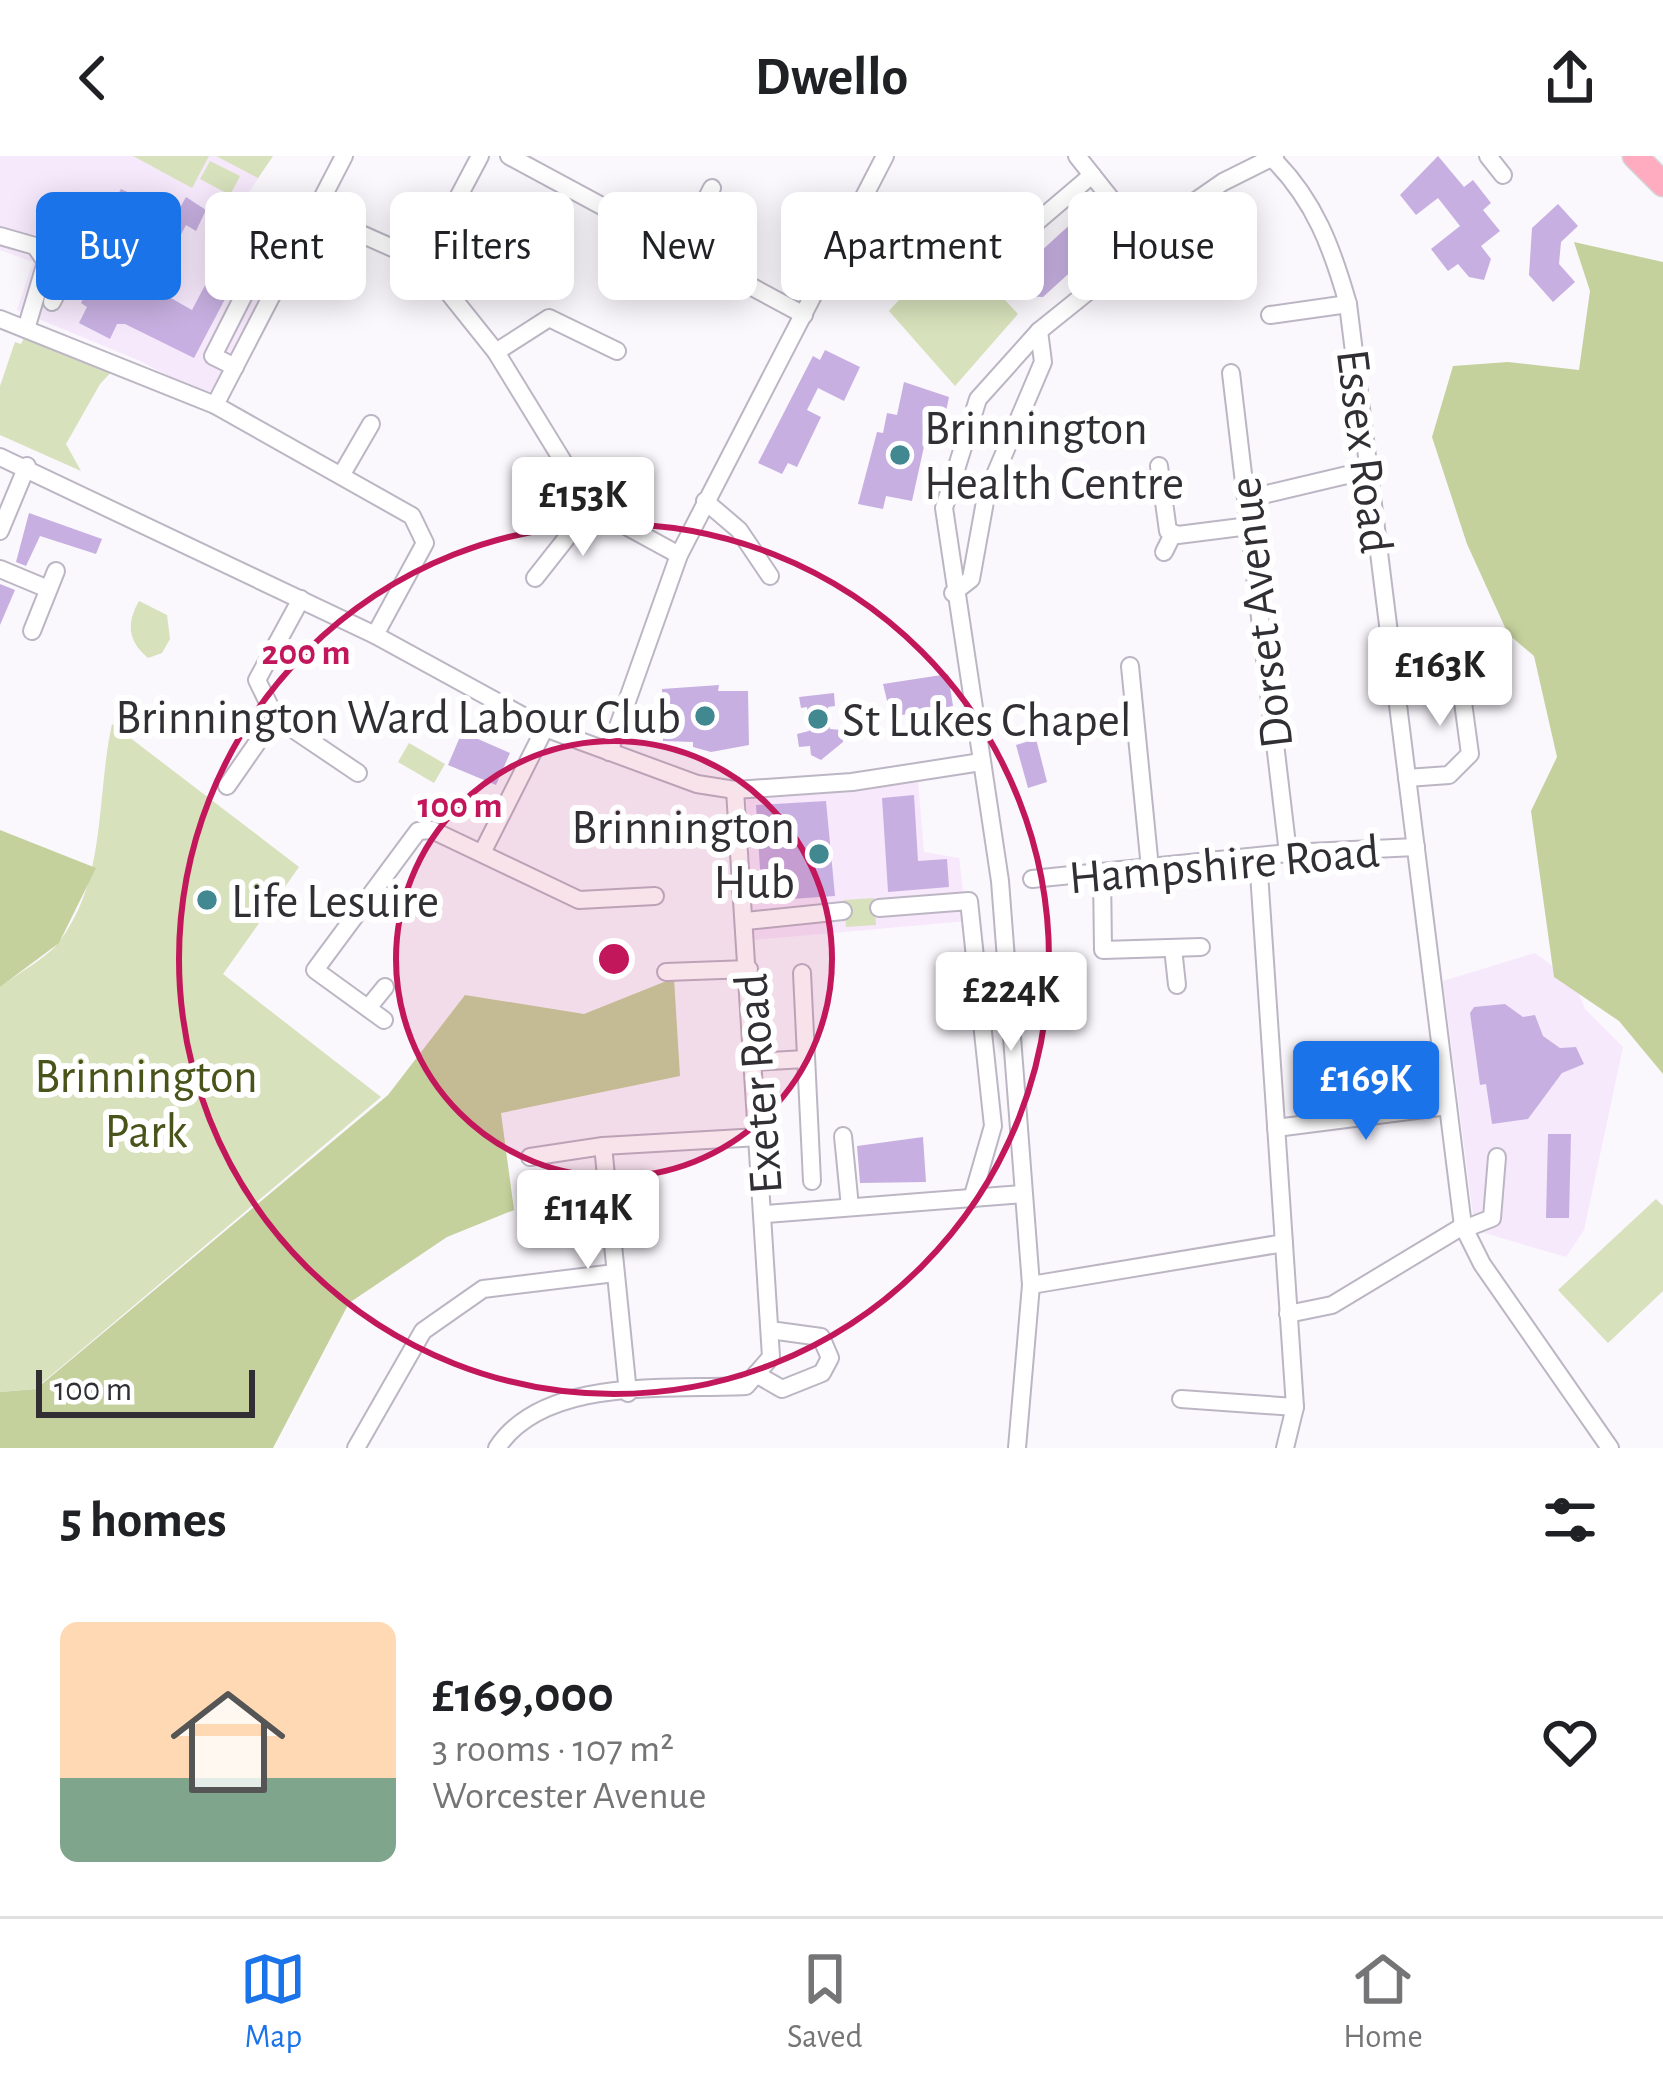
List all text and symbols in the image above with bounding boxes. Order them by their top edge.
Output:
icon: back [60,45,126,111]
icon: share [1537,45,1603,111]
text: Dwello [755,51,908,105]
chip: Buy [36,192,181,300]
chip: Rent [205,192,366,300]
chip: Filters [390,192,574,300]
chip: New [598,192,757,300]
chip: Apartment [781,192,1044,300]
chip: House [1068,192,1257,300]
street label: Essex Road [1327,347,1399,556]
place label: Brinnington Health Centre [924,406,1184,509]
marker: Brinnington Health Centre [887,442,913,468]
pin: £153K [499,457,667,559]
street label: Dorset Avenue [1222,474,1302,751]
text: £153K [539,476,627,515]
pin: £163K [1356,627,1524,729]
text: 200 m [262,635,350,671]
text: £163K [1395,646,1485,685]
place label: Brinnington Ward Labour Club [115,695,681,743]
place label: St Lukes Chapel [842,698,1132,746]
marker: Brinnington Ward Labour Club [692,703,718,729]
marker: St Lukes Chapel [805,706,831,732]
text: 100 m [418,788,502,824]
place label: Brinnington Hub [571,805,795,908]
street label: Hampshire Road [1067,828,1382,903]
marker: Brinnington Hub [806,841,832,867]
place label: Life Lesuire [231,879,439,927]
marker: Life Lesuire [194,887,220,913]
centre of rings [593,938,635,980]
pin: £224K [927,952,1095,1054]
text: £224K [963,971,1059,1010]
street label: Exeter Road [728,972,792,1196]
pin: £169K [1282,1041,1450,1143]
park label: Brinnington Park [34,1054,258,1157]
text: £169K [1320,1060,1412,1099]
pin: £114K [504,1170,672,1272]
text: £114K [544,1189,632,1228]
scale bar [36,1364,255,1417]
text: 100 m [54,1374,132,1407]
icon: filters [1537,1487,1603,1553]
text: 5 homes [60,1495,227,1546]
icon: home [156,1670,300,1814]
text: £169,000 [432,1670,614,1721]
icon: heart [1537,1709,1603,1775]
text: 3 rooms · 107 m² [432,1730,674,1769]
text: Worcester Avenue [432,1777,706,1816]
tab: Map [240,1946,306,2058]
tab: Saved [787,1946,863,2058]
tab: Home [1343,1946,1423,2058]

